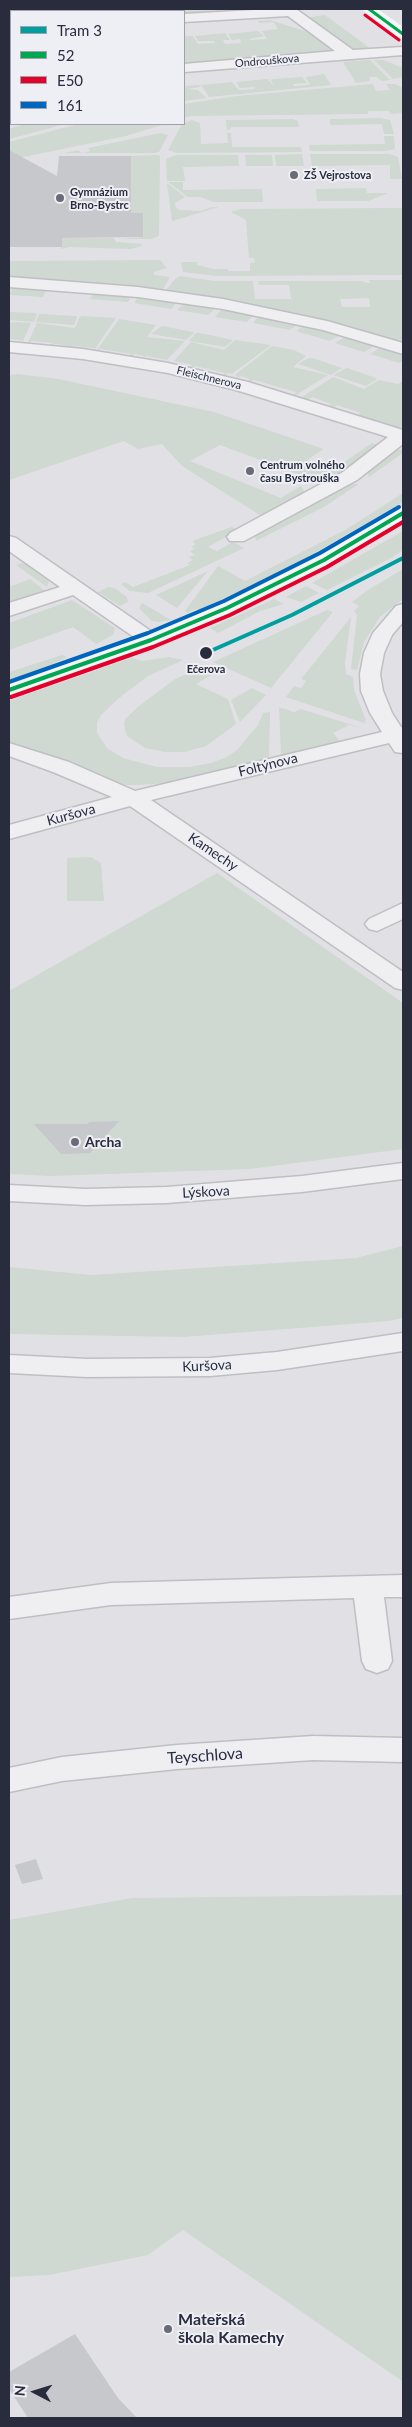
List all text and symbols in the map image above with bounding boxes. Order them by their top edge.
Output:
legend [10,10,185,125]
text: Tram 3 [57,21,102,39]
text: 52 [57,46,74,64]
street label: Ondrouškova [234,52,300,70]
text: E50 [57,71,83,89]
text: 161 [57,96,83,114]
place label: ZŠ Vejrostova [304,168,371,182]
marker: ZŠ Vejrostova [288,169,300,181]
place label: Gymnázium Brno-Bystrc [70,185,129,211]
marker: Gymnázium Brno-Bystrc [54,192,66,204]
street label: Fleischnerova [175,364,243,392]
place label: Centrum volného času Bystrouška [260,458,345,484]
marker: Centrum volného času Bystrouška [244,465,256,477]
marker: Ečerova [198,645,214,661]
place label: Ečerova [187,662,225,676]
street label: Foltýnova [237,750,299,780]
street label: Kuršova [45,800,97,830]
street label: Kamechy [185,829,241,875]
place label: Archa [85,1134,121,1150]
marker: Archa [69,1136,81,1148]
street label: Lýskova [182,1182,230,1202]
street label: Kuršova [182,1356,232,1376]
street label: Teyschlova [166,1744,244,1768]
place label: Mateřská škola Kamechy [178,2310,284,2348]
marker: Mateřská škola Kamechy [162,2323,174,2335]
north arrow [10,2367,60,2417]
text: N [11,2385,28,2397]

